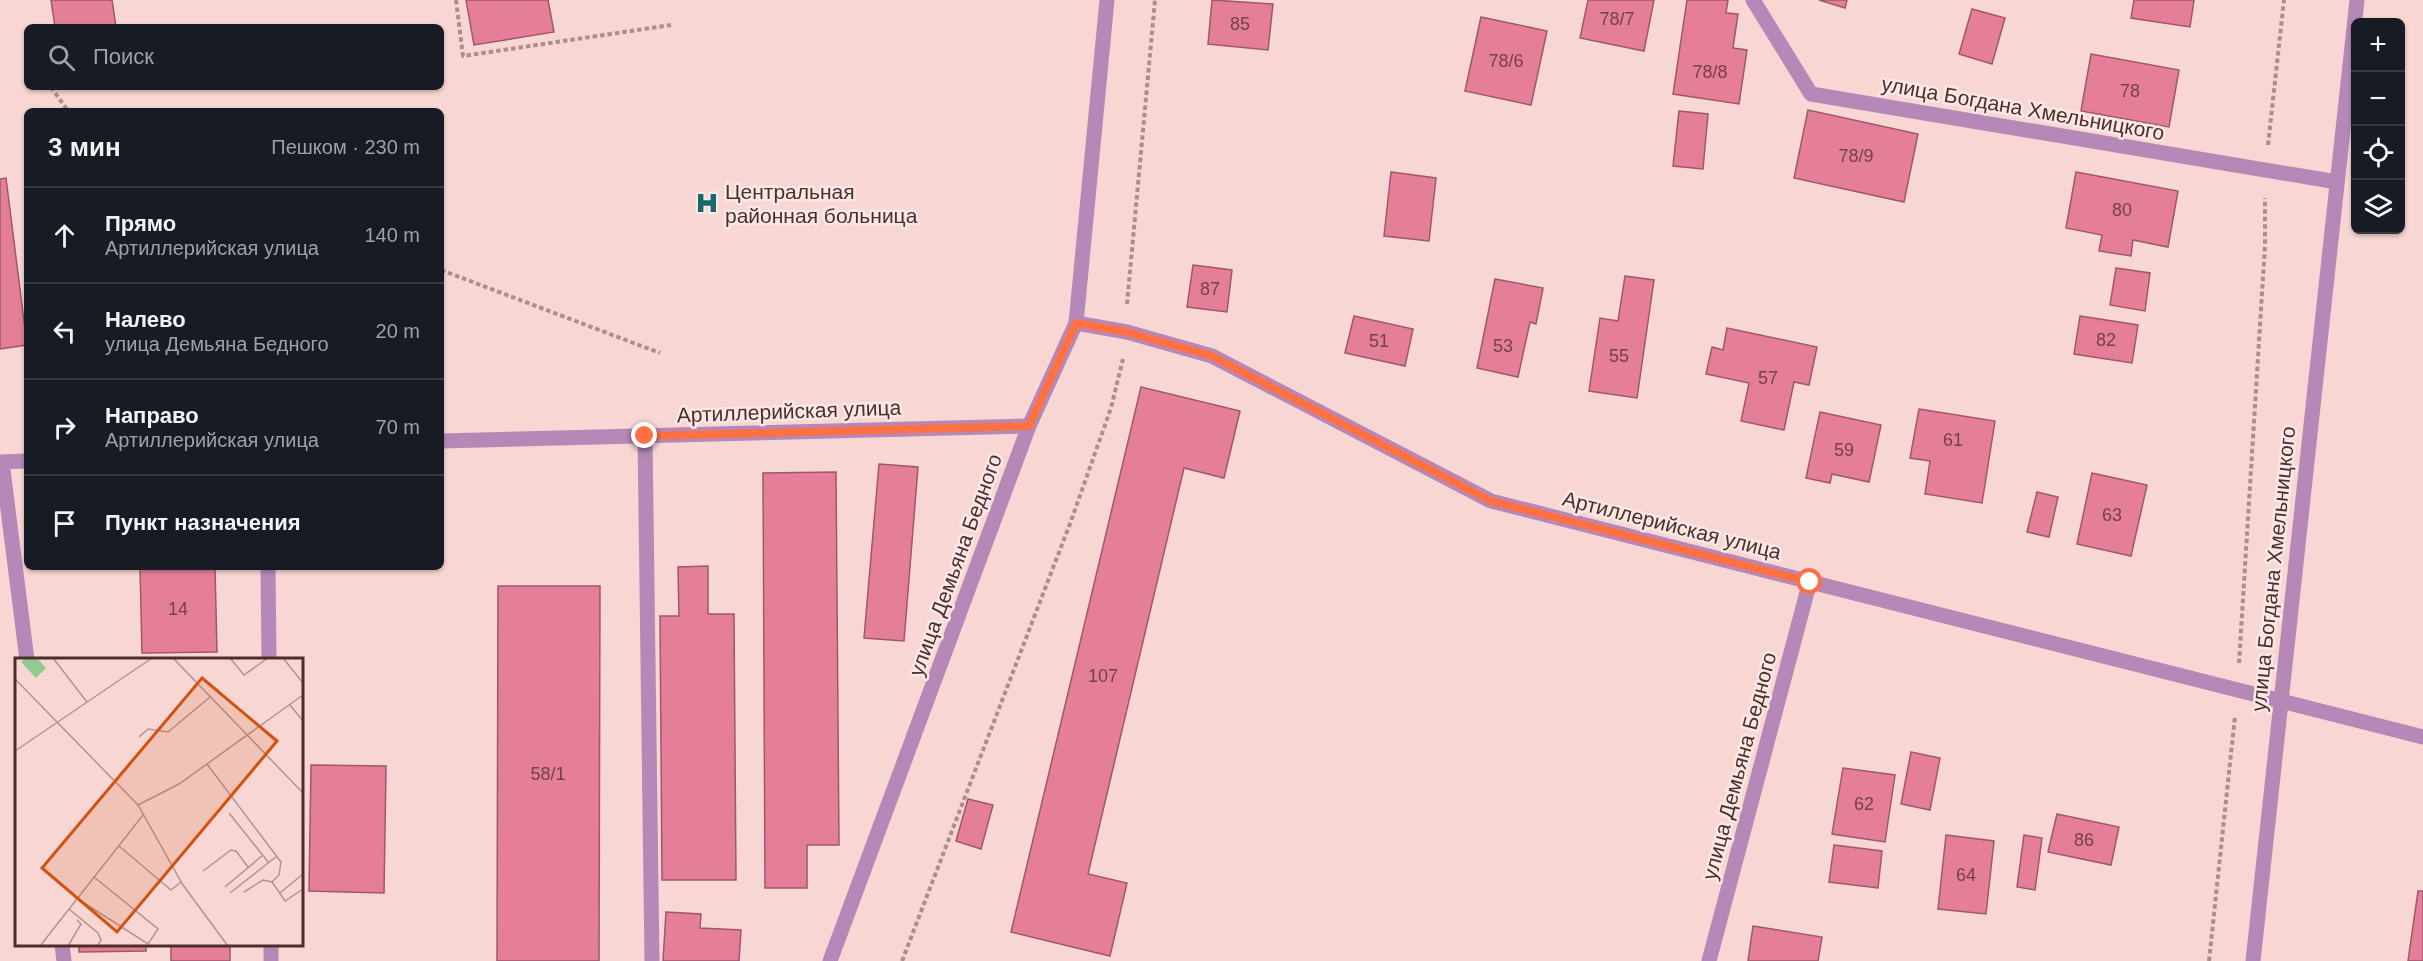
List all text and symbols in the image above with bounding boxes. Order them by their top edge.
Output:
house number: 78/7 [1599,9,1635,29]
house number: 85 [1230,14,1250,34]
map controls [2351,18,2405,234]
button: + [2351,18,2405,72]
search box [24,24,444,90]
icon: search [45,41,78,74]
text: Поиск [93,44,154,69]
house number: 78/6 [1488,51,1524,71]
house number: 78/8 [1692,62,1728,82]
street label: улица Богдана Хмельницкого [1880,72,2166,144]
button: − [2351,72,2405,126]
house number: 78 [2120,81,2140,101]
button: locate [2351,126,2405,180]
text: 3 мин [48,132,121,162]
text: Пешком · 230 m [271,136,420,158]
house number: 78/9 [1838,146,1874,166]
place label: Центральная районная больница [725,180,918,227]
button: layers [2351,180,2405,234]
hospital icon: Центральная районная больница [694,190,720,216]
house number: 80 [2112,200,2132,220]
text: Прямо [105,211,176,236]
icon: ahead [48,219,81,252]
text: 140 m [364,224,420,246]
text: Артиллерийская улица [105,237,319,259]
house number: 87 [1200,279,1220,299]
text: Налево [105,307,186,332]
icon: left [48,315,81,348]
text: 20 m [376,320,420,342]
house number: 82 [2096,330,2116,350]
house number: 51 [1369,331,1389,351]
text: улица Демьяна Бедного [105,333,329,355]
house number: 53 [1493,336,1513,356]
house number: 55 [1609,346,1629,366]
house number: 57 [1758,368,1778,388]
street label: Артиллерийская улица [676,396,902,426]
text: Направо [105,403,199,428]
icon: right [48,411,81,444]
text: 70 m [376,416,420,438]
route end [631,422,657,448]
street label: улица Богдана Хмельницкого [2247,425,2299,713]
text: Артиллерийская улица [105,429,319,451]
house number: 61 [1943,430,1963,450]
house number: 59 [1834,440,1854,460]
street label: улица Демьяна Бедного [904,451,1006,679]
street label: Артиллерийская улица [1560,487,1784,563]
house number: 63 [2102,505,2122,525]
icon: arrive [48,507,81,540]
text: Пункт назначения [105,510,301,535]
route start [1796,568,1822,594]
house number: 14 [168,599,188,619]
street label: улица Демьяна Бедного [1698,650,1780,882]
inset map [15,658,303,946]
house number: 107 [1088,666,1118,686]
house number: 58/1 [530,764,566,784]
house number: 62 [1854,794,1874,814]
house number: 86 [2074,830,2094,850]
house number: 64 [1956,865,1976,885]

